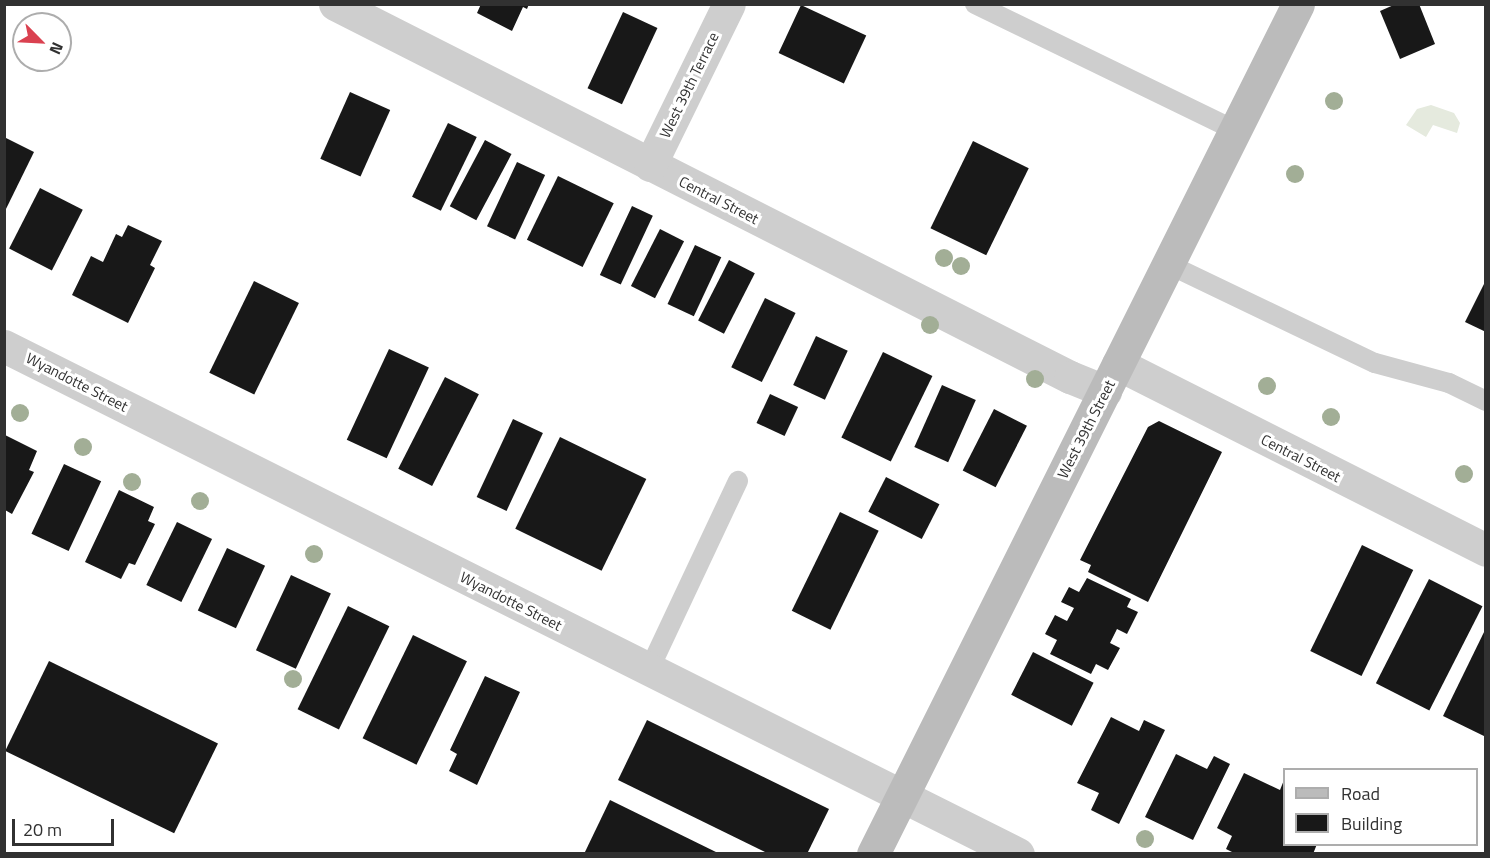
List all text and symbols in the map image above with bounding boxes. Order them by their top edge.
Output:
north arrow [12,12,72,72]
street label: West 39th Terrace [656,29,722,141]
text: N [43,39,70,58]
street label: Central Street [676,172,762,228]
street label: Wyandotte Street [23,349,131,415]
street label: West 39th Street [1053,377,1119,481]
street label: Central Street [1258,430,1344,486]
street label: Wyandotte Street [457,568,565,634]
legend [1283,768,1478,846]
text: Road [1341,780,1380,807]
scale bar [15,807,117,845]
text: Building [1341,810,1402,837]
text: 20 m [23,816,62,843]

